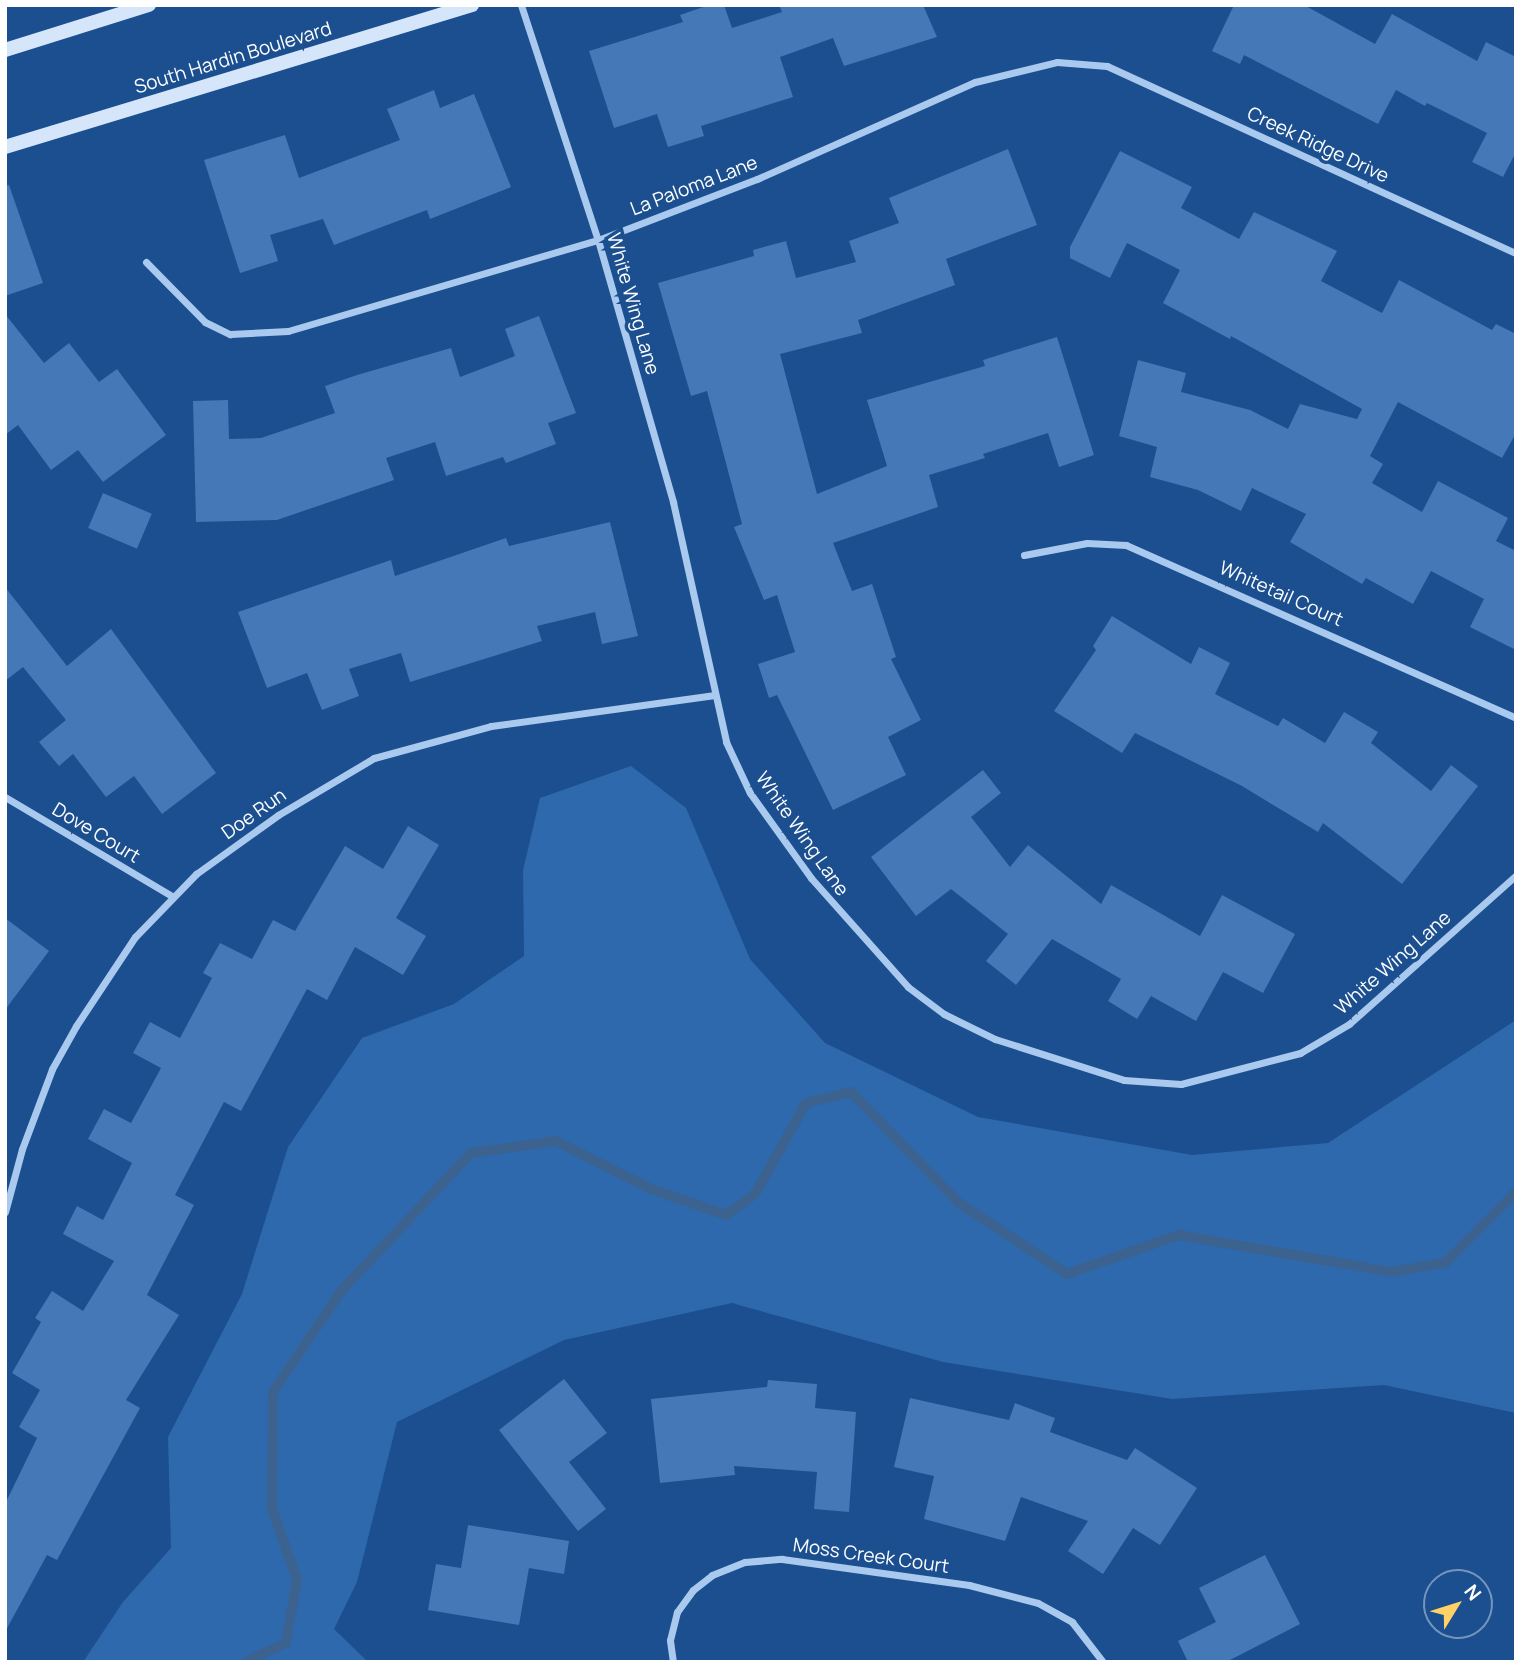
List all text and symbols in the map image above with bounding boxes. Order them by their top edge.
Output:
street label: South Hardin Boulevard [132,17,334,99]
street label: Creek Ridge Drive [1243,102,1393,188]
street label: La Paloma Lane [627,151,761,221]
street label: White Wing Lane [602,231,664,377]
street label: Whitetail Court [1215,556,1347,632]
street label: White Wing Lane [751,768,853,900]
street label: Doe Run [217,784,291,844]
street label: Dove Court [48,798,144,868]
street label: White Wing Lane [1330,906,1456,1020]
street label: Moss Creek Court [792,1534,950,1578]
north arrow [1423,1569,1493,1639]
text: N [1459,1579,1487,1606]

